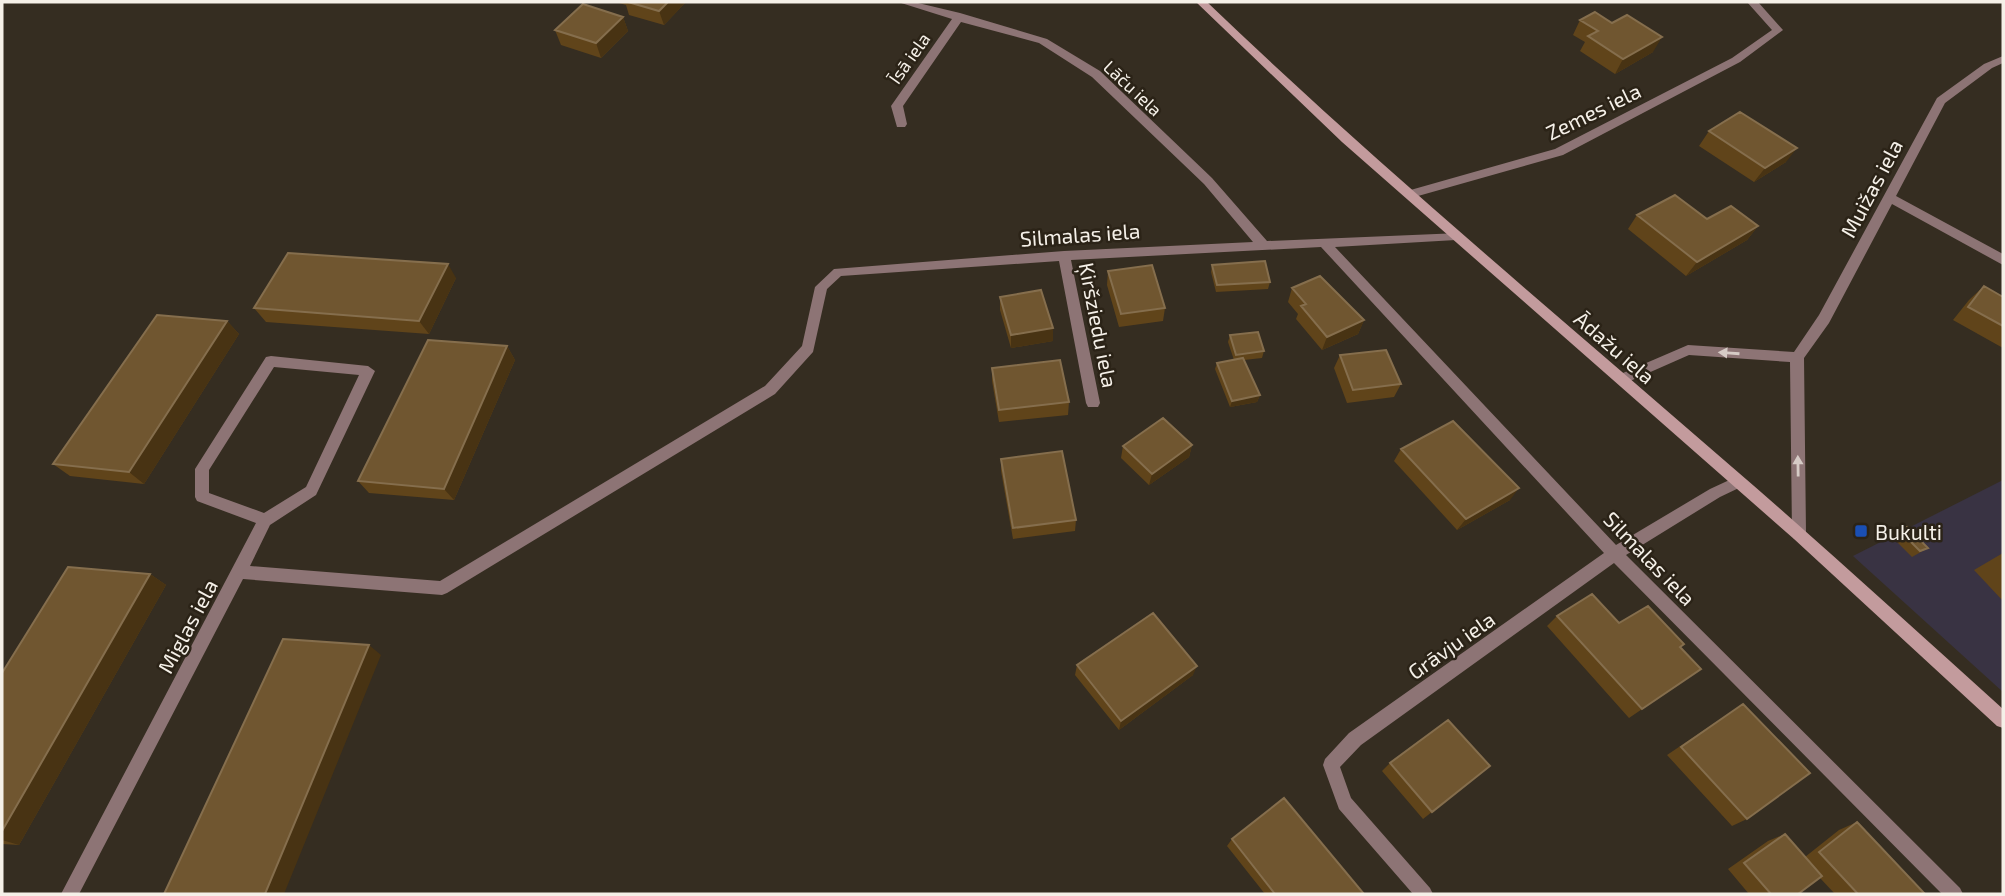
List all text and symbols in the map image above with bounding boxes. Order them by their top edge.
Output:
street label: Īsā iela [883,28,934,89]
street label: Lāču iela [1099,56,1167,120]
street label: Zemes iela [1541,77,1645,145]
street label: Muižas iela [1835,135,1907,241]
street label: Silmalas iela [1019,217,1141,251]
street label: Ķiršziedu iela [1073,260,1123,390]
street label: Ādažu iela [1570,305,1660,389]
one-way arrow [1717,347,1739,358]
one-way arrow [1792,455,1804,477]
street label: Silmalas iela [1599,506,1701,610]
place label: Bukulti [1875,519,1942,544]
marker: Bukulti [1853,523,1869,539]
street label: Miglas iela [152,575,222,677]
street label: Grāvju iela [1403,606,1500,685]

